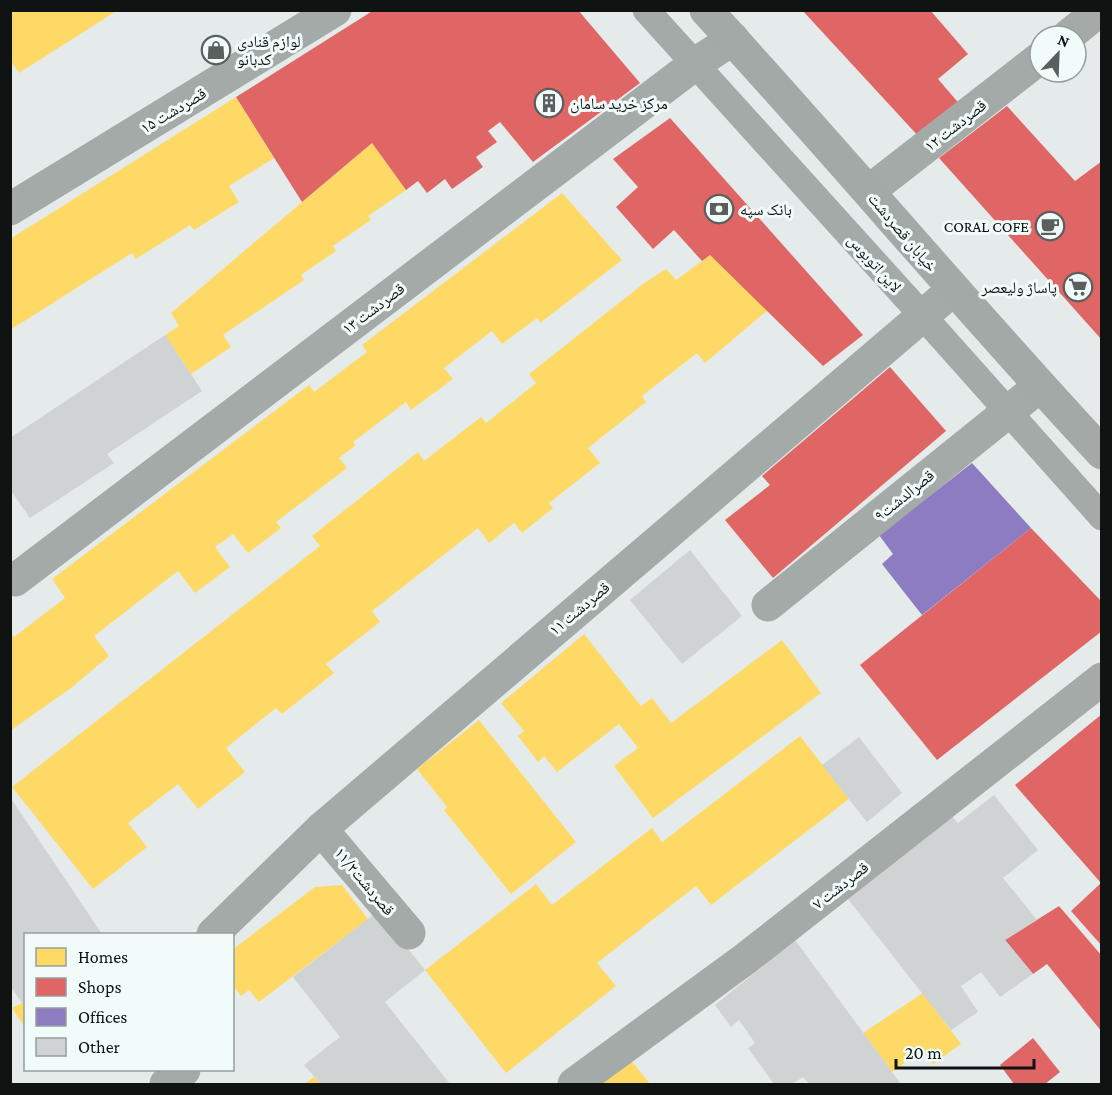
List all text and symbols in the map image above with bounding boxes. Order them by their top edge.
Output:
north arrow [1028,24,1088,84]
text: N [1055,31,1072,51]
place label: لوازم قنادی کدبانو [237,33,301,69]
shop icon: لوازم قنادی کدبانو [200,34,232,66]
street label: قصردشت ۱۵ [137,84,210,137]
building icon: مرکز خرید سامان [533,87,565,119]
place label: مرکز خرید سامان [570,95,668,114]
street label: قصردشت ۱۲ [921,96,990,155]
street label: خیابان قصردشت [864,190,940,276]
bank icon: بانک سپه [703,193,735,225]
place label: بانک سپه [740,201,792,219]
cafe icon: CORAL COFE [1034,210,1066,242]
place label: CORAL COFE [944,218,1029,235]
street label: لاین اتوبوس [843,231,905,297]
supermarket icon: پاساژ ولیعصر [1062,271,1094,303]
place label: پاساژ ولیعصر [981,279,1057,297]
street label: قصردشت ۱۳ [339,280,408,338]
street label: قصرالدشت۹ [871,466,938,525]
street label: قصردشت ۱۱ [546,578,613,639]
street label: قصردشت۱۱/۲ [331,844,398,919]
street label: قصردشت ۷ [809,858,872,913]
legend [24,933,234,1071]
text: Homes [78,947,128,967]
text: Shops [78,977,122,997]
text: Offices [78,1007,127,1027]
scale bar [896,1032,1034,1070]
text: Other [78,1037,121,1057]
text: 20 m [905,1043,942,1063]

